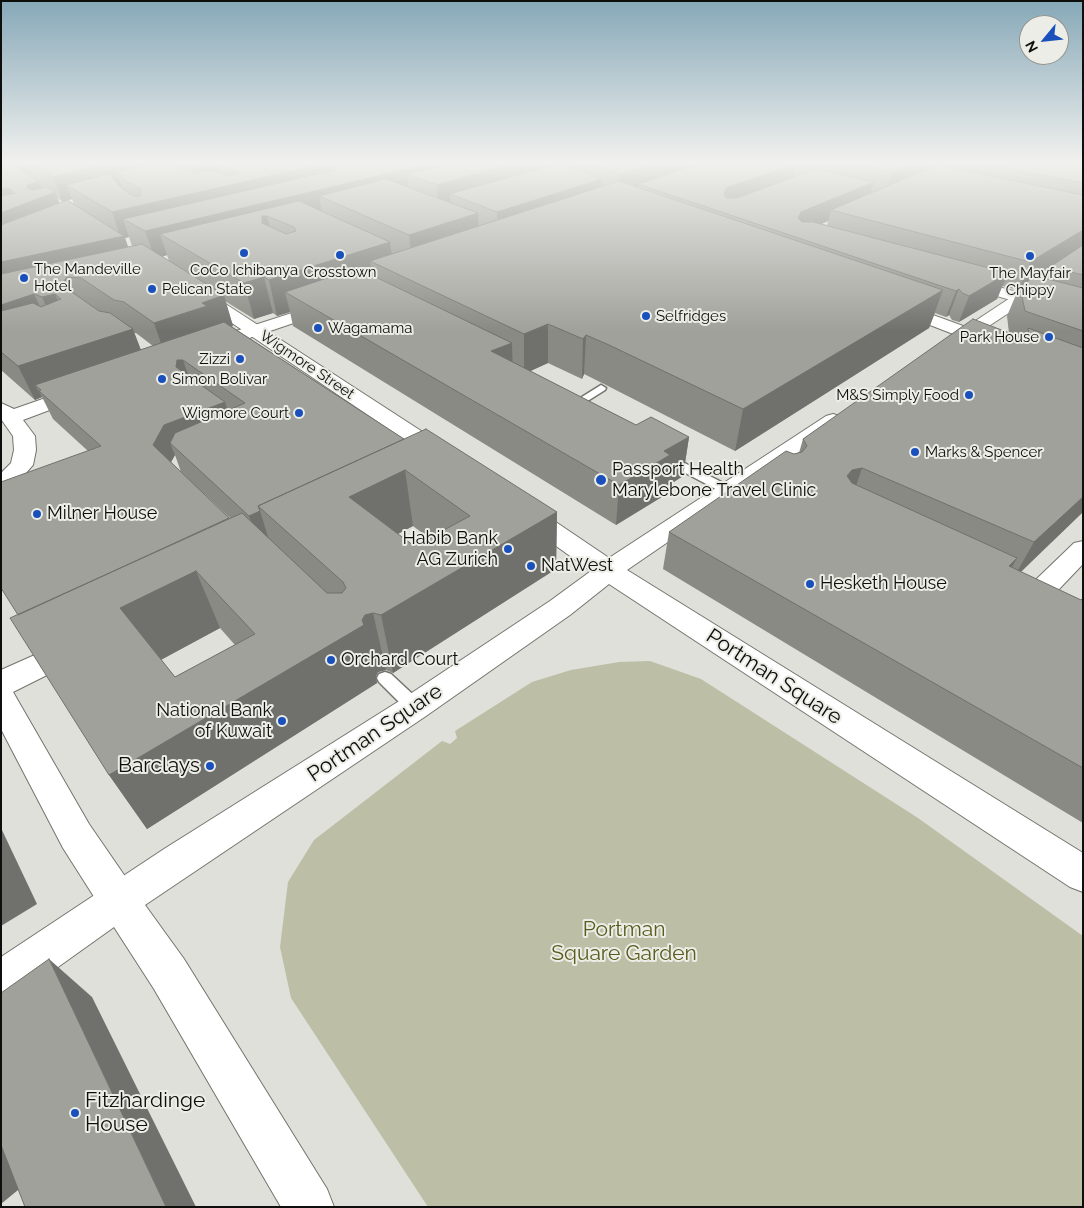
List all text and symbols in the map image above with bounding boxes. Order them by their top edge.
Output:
north arrow [1019,15,1069,65]
text: N [1022,38,1041,55]
marker: CoCo Ichibanya [238,247,250,259]
marker: Crosstown [334,249,346,261]
marker: The Mayfair Chippy [1024,250,1036,262]
place label: The Mandeville Hotel [34,260,141,295]
place label: CoCo Ichibanya [190,261,298,279]
place label: Crosstown [303,263,377,281]
place label: The Mayfair Chippy [989,264,1071,299]
marker: The Mandeville Hotel [18,272,30,284]
place label: Pelican State [162,280,252,298]
marker: Pelican State [146,283,158,295]
place label: Selfridges [656,307,726,325]
marker: Selfridges [640,310,652,322]
place label: Wagamama [328,319,412,337]
marker: Wagamama [312,322,324,334]
street label: Wigmore Street [256,327,358,403]
place label: Park House [960,328,1039,346]
marker: Park House [1043,331,1055,343]
place label: Zizzi [199,350,230,368]
marker: Zizzi [234,353,246,365]
place label: Simon Bolivar [172,370,267,388]
marker: Simon Bolivar [156,373,168,385]
place label: M&S Simply Food [836,386,959,404]
marker: M&S Simply Food [963,389,975,401]
place label: Wigmore Court [182,404,289,422]
marker: Wigmore Court [293,407,305,419]
place label: Marks & Spencer [925,443,1043,461]
marker: Marks & Spencer [909,446,921,458]
place label: Passport Health Marylebone Travel Clinic [612,459,816,502]
marker: Passport Health Marylebone Travel Clinic [594,473,608,487]
place label: Milner House [47,503,157,525]
marker: Milner House [31,508,43,520]
place label: Habib Bank AG Zurich [402,528,498,570]
marker: Habib Bank AG Zurich [502,543,514,555]
place label: NatWest [541,555,613,577]
marker: NatWest [525,560,537,572]
place label: Hesketh House [820,573,947,595]
marker: Hesketh House [804,578,816,590]
street label: Portman Square [701,624,847,730]
place label: Orchard Court [341,649,459,671]
marker: Orchard Court [325,654,337,666]
street label: Portman Square [303,679,447,787]
place label: National Bank of Kuwait [156,700,272,742]
marker: National Bank of Kuwait [276,715,288,727]
place label: Barclays [118,753,200,779]
marker: Barclays [204,760,216,772]
park label: Portman Square Garden [551,917,697,967]
place label: Fitzhardinge House [85,1088,205,1138]
marker: Fitzhardinge House [69,1107,81,1119]

